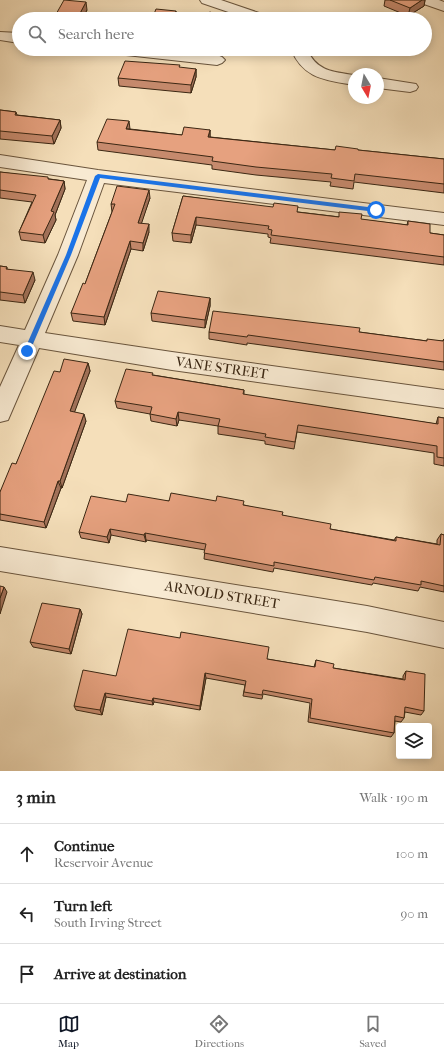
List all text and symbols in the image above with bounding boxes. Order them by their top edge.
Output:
search box [12,12,432,56]
icon: search [26,23,48,45]
text: Search here [58,25,134,43]
north arrow [348,68,384,104]
route start [367,201,385,219]
route end [18,342,36,360]
street label: VANE STREET [174,353,270,383]
street label: ARNOLD STREET [162,577,281,613]
map controls [396,723,432,759]
button: layers [396,723,432,759]
text: 3 min [16,787,56,807]
text: Walk · 190 m [359,790,428,805]
text: Continue [54,837,114,855]
icon: ahead [16,843,38,865]
text: 100 m [395,846,428,861]
text: Reservoir Avenue [54,855,153,870]
text: Turn left [54,897,112,915]
icon: left [16,903,38,925]
text: 90 m [400,906,428,921]
text: South Irving Street [54,915,162,930]
icon: arrive [16,963,38,985]
text: Arrive at destination [54,965,186,983]
tab: Map [58,1013,80,1050]
tab: Directions [195,1013,244,1050]
tab: Saved [359,1013,386,1050]

